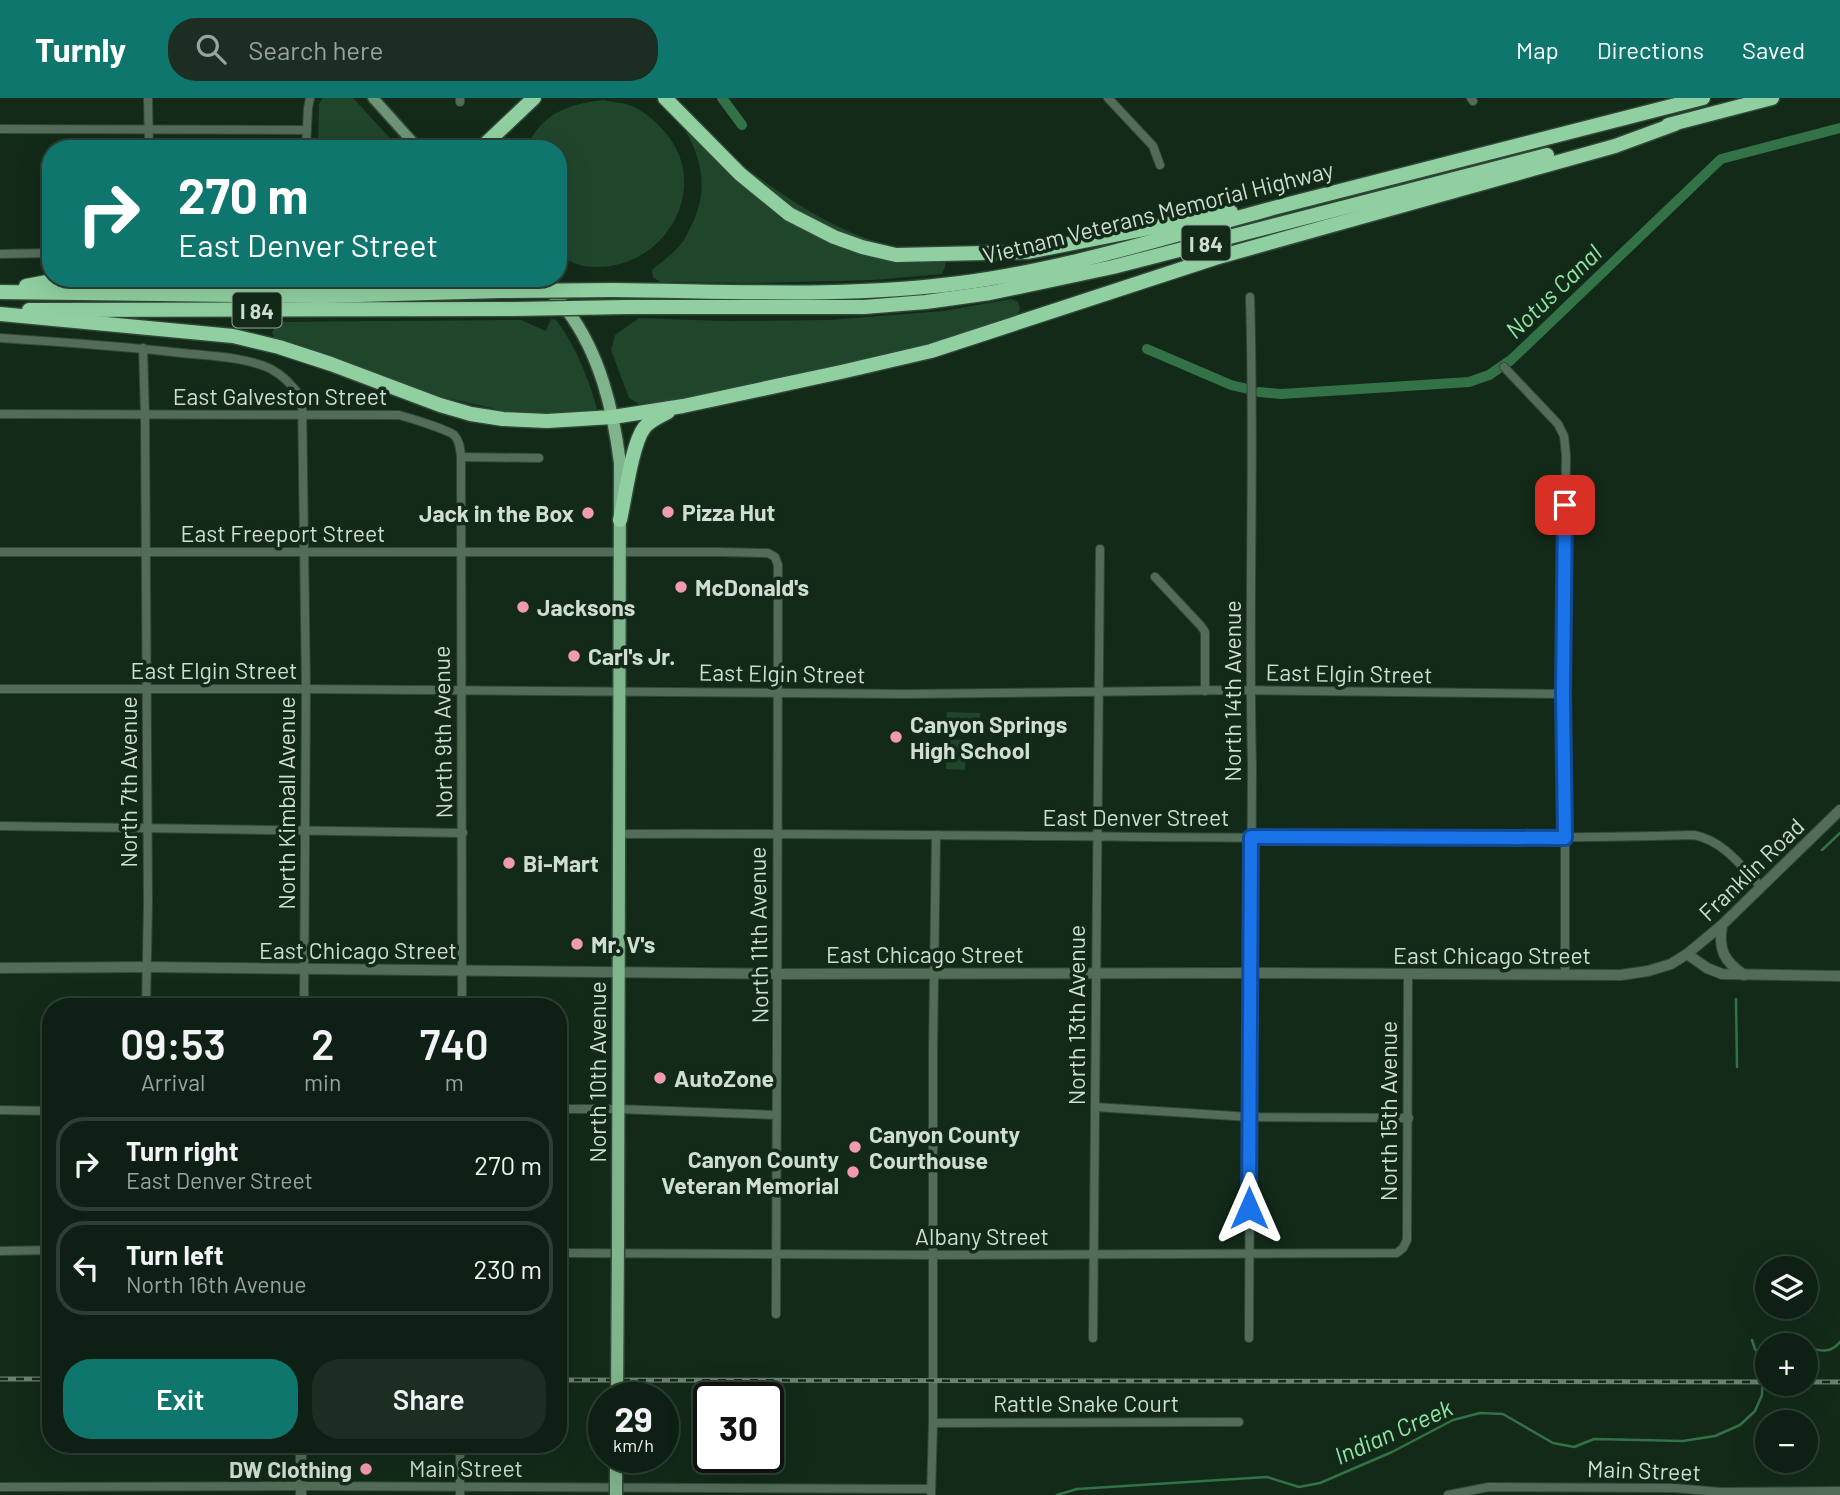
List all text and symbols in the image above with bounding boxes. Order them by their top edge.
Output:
search box [168,18,658,81]
text: Turnly [35,29,126,69]
icon: search [192,30,230,68]
text: Search here [248,34,383,65]
text: Map [1516,35,1559,64]
text: Directions [1597,35,1704,64]
text: Saved [1742,35,1805,64]
street label: Vietnam Veterans Memorial Highway [980,155,1337,269]
text: 270 m [178,165,308,224]
icon: right [63,168,154,259]
text: East Denver Street [178,225,438,263]
road number: I 84 [1182,226,1230,260]
water label: Notus Canal [1499,238,1608,344]
road number: I 84 [232,292,282,328]
street label: East Galveston Street [173,382,387,410]
pin [1535,475,1595,535]
icon: arrive [1546,486,1584,524]
place label: Pizza Hut [682,498,775,526]
place label: Jack in the Box [419,499,574,527]
marker: Pizza Hut [660,504,676,520]
marker: Jack in the Box [580,505,596,521]
street label: East Freeport Street [181,519,385,547]
place label: McDonald's [695,573,809,601]
marker: McDonald's [673,579,689,595]
place label: Jacksons [537,593,635,621]
marker: Jacksons [515,599,531,615]
street label: North 14th Avenue [1218,600,1246,782]
place label: Carl's Jr. [588,642,675,670]
street label: North 9th Avenue [426,645,458,819]
marker: Carl's Jr. [566,648,582,664]
street label: East Elgin Street [131,656,297,684]
street label: East Elgin Street [698,658,866,688]
street label: East Elgin Street [1265,658,1433,688]
street label: North 7th Avenue [114,696,142,868]
street label: North Kimball Avenue [272,696,300,910]
place label: Canyon Springs High School [910,710,1067,764]
marker: Canyon Springs High School [888,729,904,745]
street label: East Denver Street [1043,803,1229,831]
street label: Franklin Road [1692,812,1810,926]
street label: North 11th Avenue [742,846,774,1024]
place label: Bi-Mart [523,849,599,877]
marker: Bi-Mart [501,855,517,871]
street label: North 13th Avenue [1062,925,1090,1105]
place label: Mr. V's [591,930,655,958]
street label: East Chicago Street [259,936,457,964]
marker: Mr. V's [569,936,585,952]
street label: East Chicago Street [826,940,1024,968]
street label: East Chicago Street [1393,941,1591,969]
street label: North 10th Avenue [583,981,611,1163]
text: 09:53 [120,1018,226,1068]
text: 2 [311,1018,334,1068]
text: 740 [420,1018,489,1068]
street label: North 15th Avenue [1374,1021,1402,1201]
place label: AutoZone [674,1064,774,1092]
text: Arrival [141,1068,205,1096]
text: min [304,1068,341,1096]
text: m [445,1068,464,1096]
marker: AutoZone [652,1070,668,1086]
place label: Canyon County Courthouse [869,1120,1021,1174]
text: Turn right [126,1135,239,1166]
marker: Canyon County Courthouse [847,1139,863,1155]
icon: right [67,1145,105,1183]
place label: Canyon County Veteran Memorial [661,1145,839,1199]
text: 270 m [474,1149,542,1180]
marker: Canyon County Veteran Memorial [845,1164,861,1180]
text: East Denver Street [126,1166,313,1194]
position arrow [1212,1171,1286,1245]
street label: Albany Street [915,1222,1049,1250]
text: Turn left [126,1239,224,1270]
icon: left [67,1249,105,1287]
text: 230 m [473,1253,542,1284]
map controls [1755,1256,1818,1473]
button: layers [1755,1256,1818,1319]
text: North 16th Avenue [126,1270,307,1298]
button: + [1755,1333,1818,1396]
button: Exit [63,1359,298,1439]
button: Share [312,1359,546,1439]
speed limit sign: 30 [693,1382,784,1473]
street label: Rattle Snake Court [993,1389,1179,1417]
water label: Indian Creek [1330,1392,1457,1470]
text: 29 [614,1397,653,1439]
button: − [1755,1410,1818,1473]
text: km/h [613,1434,654,1456]
street label: Main Street [409,1454,523,1482]
street label: Main Street [1587,1454,1701,1486]
place label: DW Clothing [229,1455,352,1483]
marker: DW Clothing [358,1461,374,1477]

